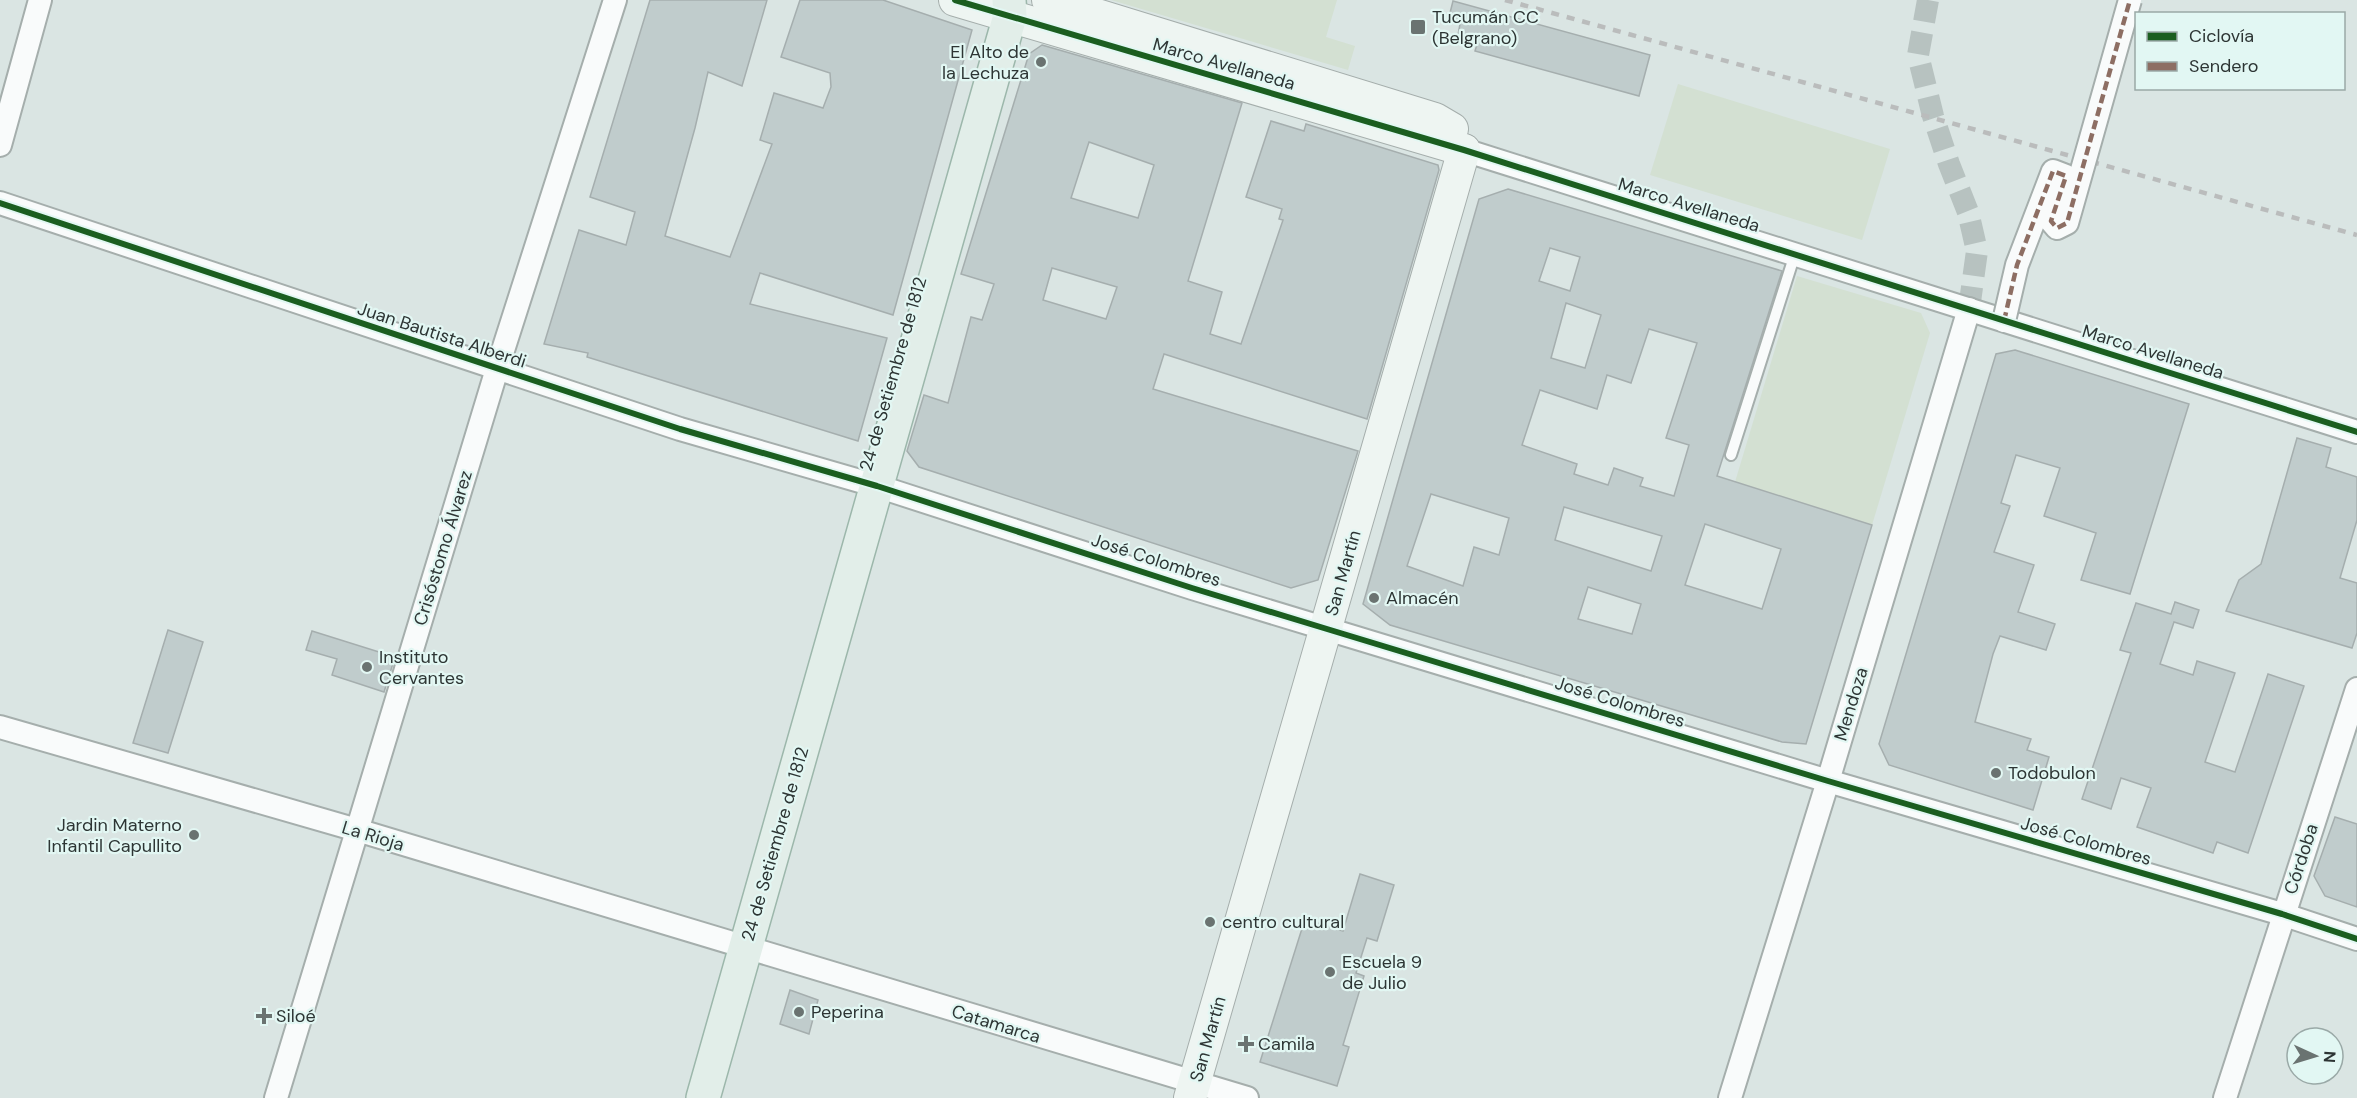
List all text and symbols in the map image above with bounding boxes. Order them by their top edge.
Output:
place label: Tucumán CC (Belgrano) [1432,5,1539,50]
legend [2135,12,2345,90]
marker: Tucumán CC (Belgrano) [1409,18,1427,36]
text: Ciclovía [2189,24,2254,48]
street label: Marco Avellaneda [1150,32,1298,96]
place label: El Alto de la Lechuza [942,40,1029,85]
text: Sendero [2189,54,2259,78]
marker: El Alto de la Lechuza [1034,55,1048,69]
street label: Marco Avellaneda [1615,172,1763,238]
street label: 24 de Setiembre de 1812 [854,274,932,474]
street label: Juan Bautista Alberdi [354,296,530,374]
street label: Marco Avellaneda [2079,319,2227,385]
street label: Crisóstomo Álvarez [408,468,478,628]
street label: San Martín [1319,527,1367,619]
street label: José Colombres [1088,528,1224,592]
place label: Almacén [1386,586,1459,610]
marker: Almacén [1367,591,1381,605]
place label: Instituto Cervantes [379,645,464,690]
marker: Instituto Cervantes [360,660,374,674]
street label: Mendoza [1828,664,1874,744]
street label: José Colombres [1552,671,1688,733]
street label: 24 de Setiembre de 1812 [736,744,814,944]
place label: Todobulon [2008,761,2096,785]
marker: Todobulon [1989,766,2003,780]
street label: José Colombres [2018,811,2154,871]
place label: Jardin Materno Infantil Capullito [47,813,182,858]
street label: La Rioja [339,815,407,857]
street label: Córdoba [2278,821,2324,897]
marker: Jardin Materno Infantil Capullito [187,828,201,842]
place label: centro cultural [1222,910,1344,934]
marker: centro cultural [1203,915,1217,929]
place label: Escuela 9 de Julio [1342,950,1422,995]
marker: Escuela 9 de Julio [1323,965,1337,979]
street label: San Martín [1184,993,1232,1085]
street label: Catamarca [949,999,1043,1049]
place label: Peperina [811,1000,884,1024]
place label: Siloé [276,1004,316,1028]
marker: Peperina [792,1005,806,1019]
marker: Siloé [257,1009,271,1023]
north arrow [2285,1026,2345,1086]
place label: Camila [1258,1032,1315,1056]
marker: Camila [1239,1037,1253,1051]
text: N [2319,1050,2340,1064]

